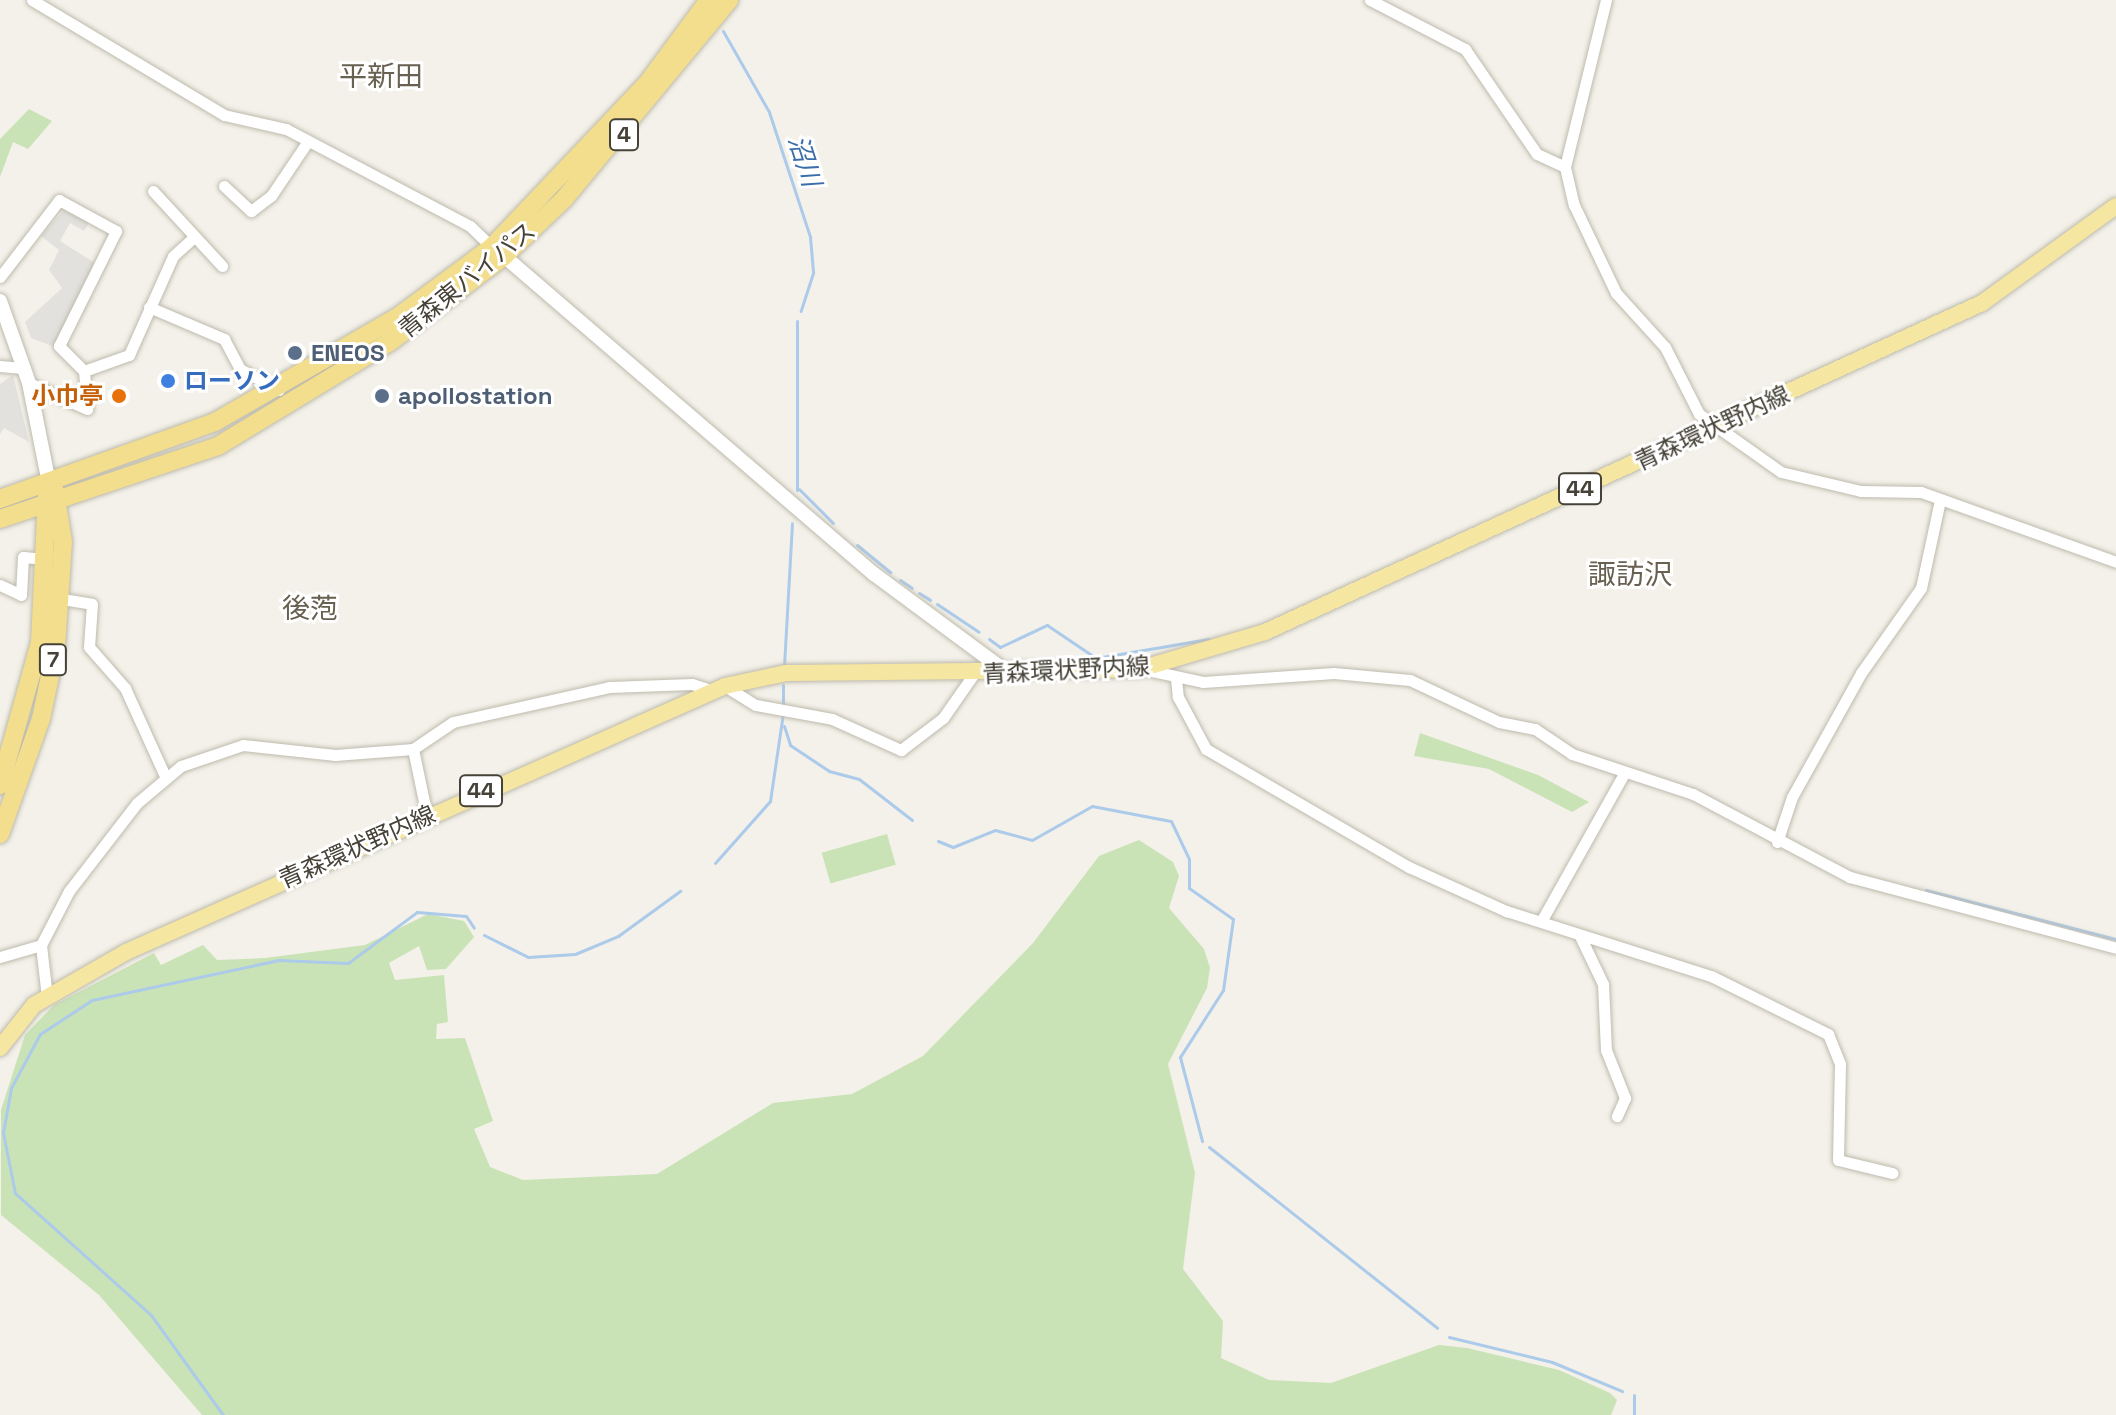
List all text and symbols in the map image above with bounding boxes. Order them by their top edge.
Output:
district label: 平新田 [339,59,423,93]
road number: 4 [608,117,640,153]
water label: 沼川 [781,131,827,191]
street label: 青森東バイパス [393,216,541,344]
place label: ENEOS [311,339,384,367]
marker: ENEOS [286,344,304,362]
place label: ローソン [184,367,280,395]
marker: ローソン [159,372,177,390]
street label: 青森環状野内線 [1630,379,1794,477]
place label: 小巾亭 [31,382,103,410]
place label: apollostation [398,382,552,410]
marker: 小巾亭 [110,387,128,405]
marker: apollostation [373,387,391,405]
road number: 44 [1558,471,1602,507]
district label: 諏訪沢 [1588,557,1672,591]
district label: 後萢 [282,591,338,625]
road number: 7 [37,642,69,678]
street label: 青森環状野内線 [981,651,1151,689]
road number: 44 [459,773,503,809]
street label: 青森環状野内線 [274,800,440,894]

